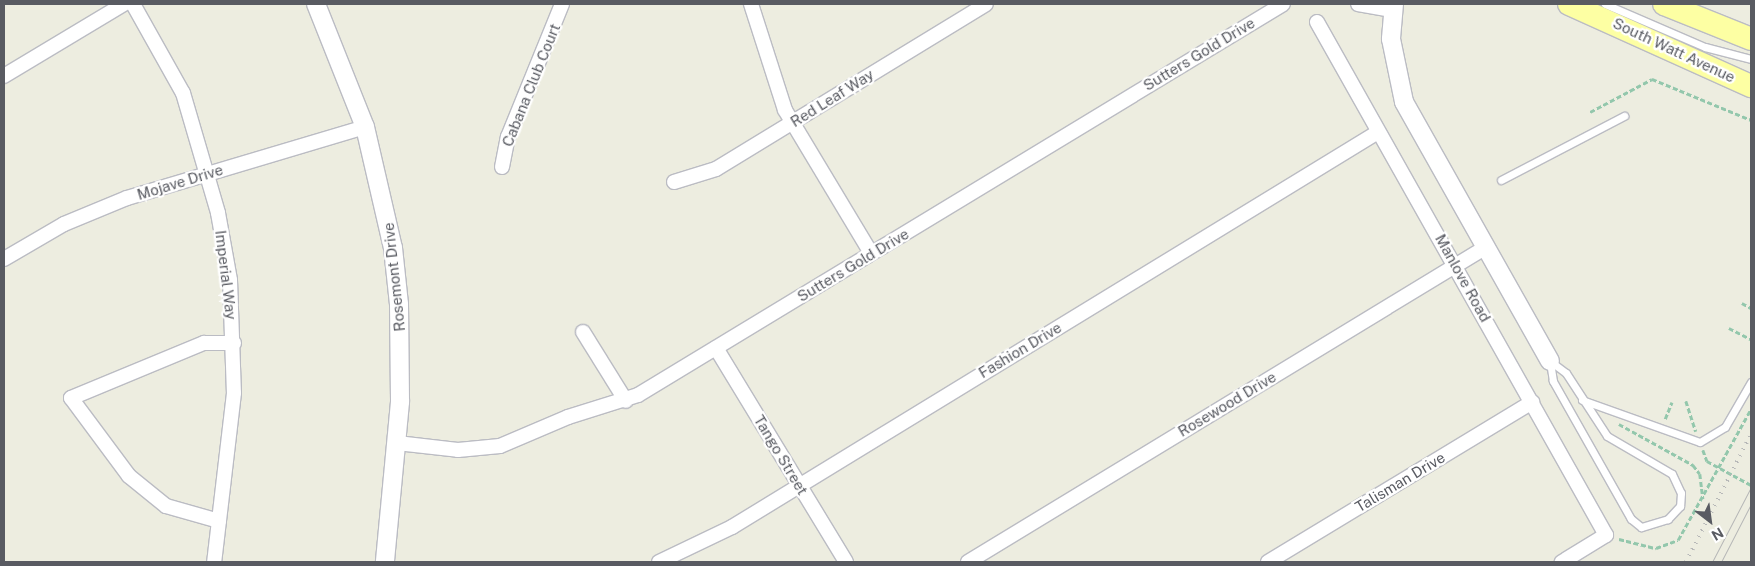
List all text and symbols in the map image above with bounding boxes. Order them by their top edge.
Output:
street label: Sutters Gold Drive [1140,14,1258,94]
street label: South Watt Avenue [1610,14,1738,86]
street label: Cabana Club Court [498,21,564,149]
street label: Red Leaf Way [787,65,877,131]
street label: Mojave Drive [135,160,225,204]
street label: Rosemont Drive [379,222,409,332]
street label: Sutters Gold Drive [794,225,912,305]
street label: Imperial Way [212,229,240,321]
street label: Manlove Road [1431,231,1495,325]
street label: Fashion Drive [975,318,1065,382]
street label: Rosewood Drive [1175,368,1279,440]
street label: Tango Street [750,412,812,498]
street label: Talisman Drive [1352,448,1448,516]
north arrow [1685,496,1735,546]
text: N [1709,524,1726,544]

